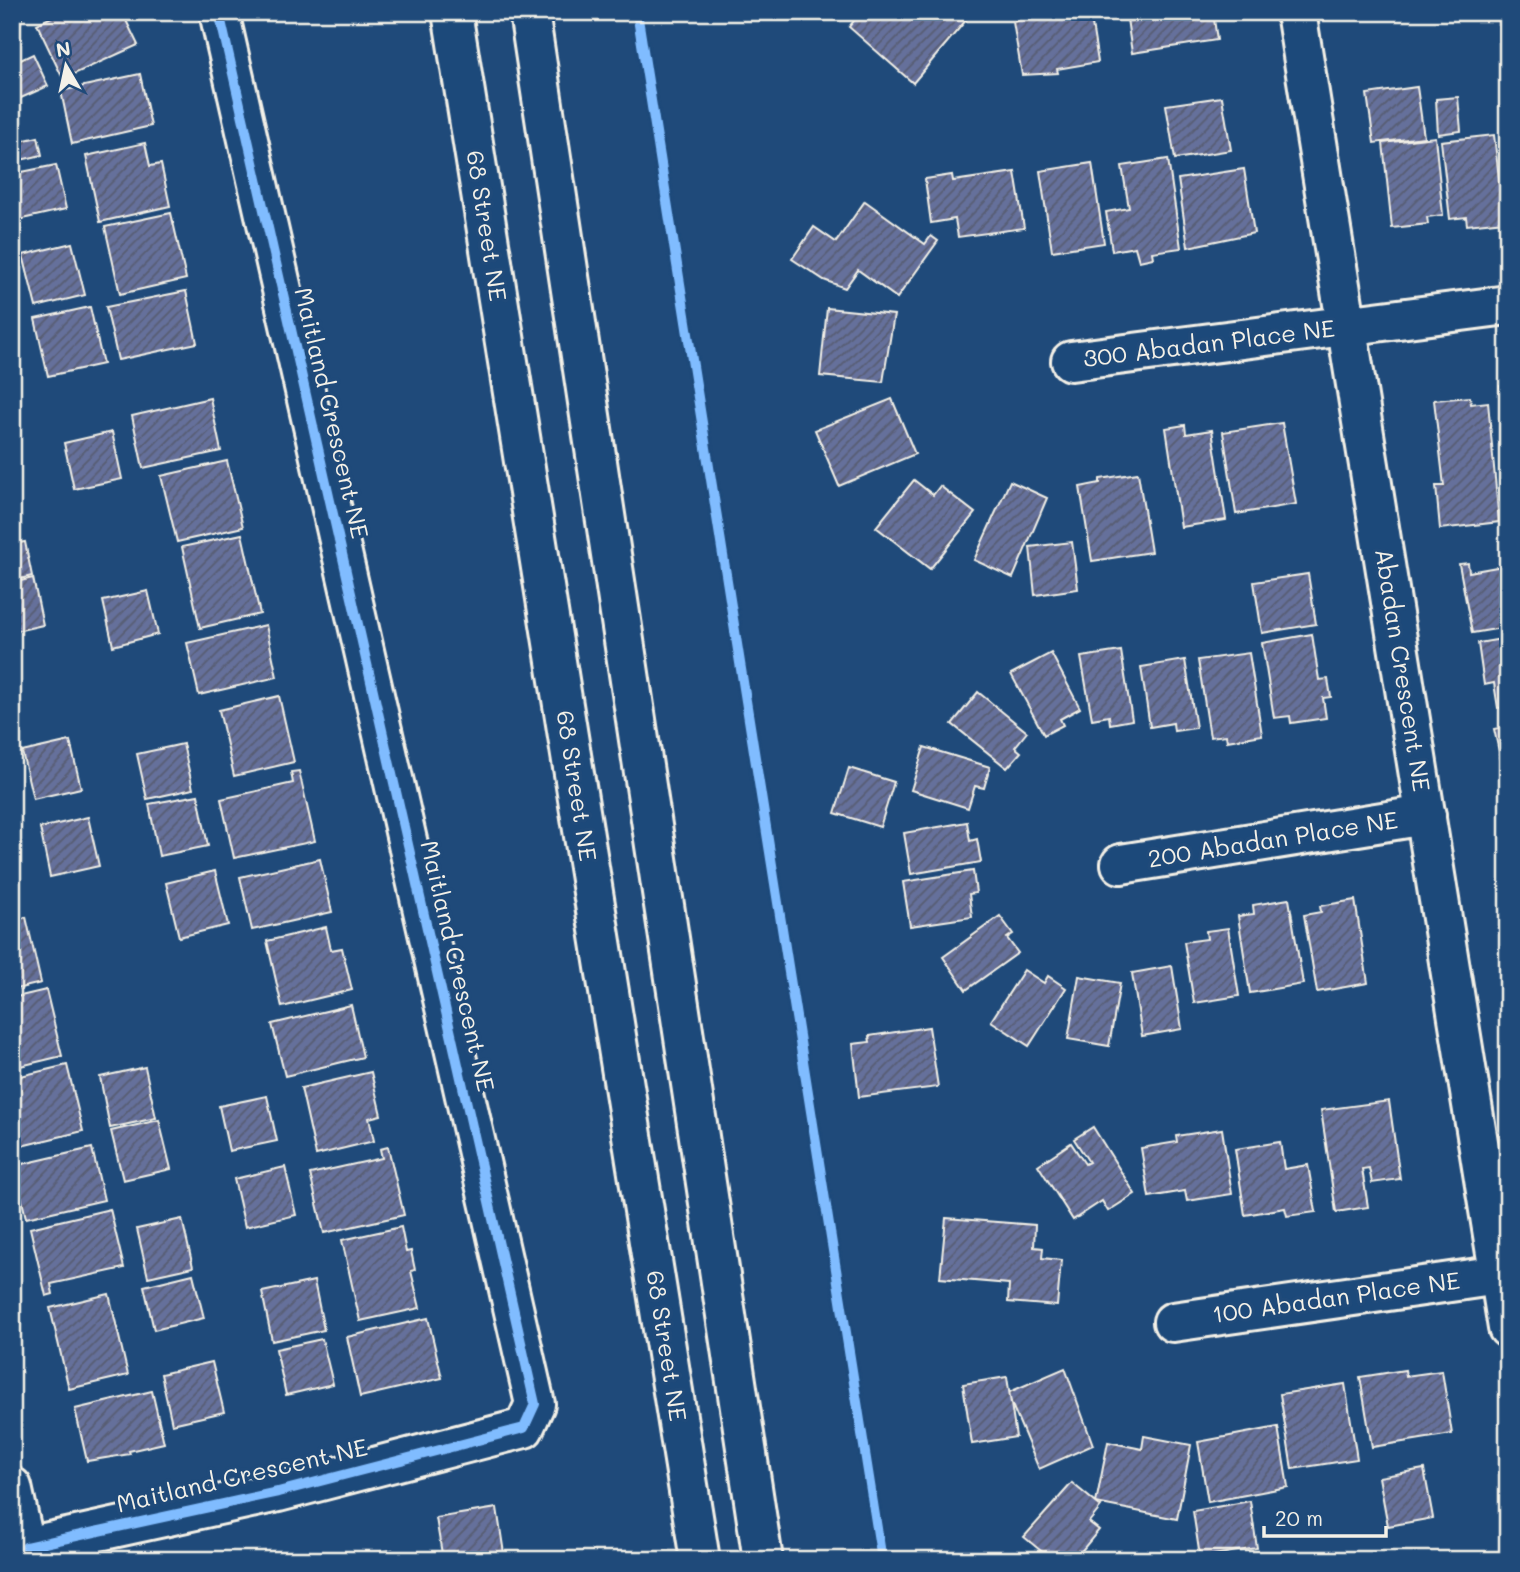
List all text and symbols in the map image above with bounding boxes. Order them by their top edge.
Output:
north arrow [32,32,102,102]
text: N [54,35,72,62]
street label: 68 Street NE [460,148,515,303]
street label: Maitland Crescent NE [288,284,376,541]
street label: 300 Abadan Place NE [1081,312,1336,373]
street label: Abadan Crescent NE [1369,546,1438,794]
street label: 68 Street NE [550,708,605,863]
street label: 200 Abadan Place NE [1146,803,1400,874]
street label: Maitland Crescent NE [414,837,502,1094]
street label: 100 Abadan Place NE [1210,1264,1462,1329]
street label: 68 Street NE [640,1268,695,1423]
street label: Maitland Crescent NE [113,1431,370,1519]
scale bar [1264,1495,1387,1539]
text: 20 m [1275,1504,1323,1531]

